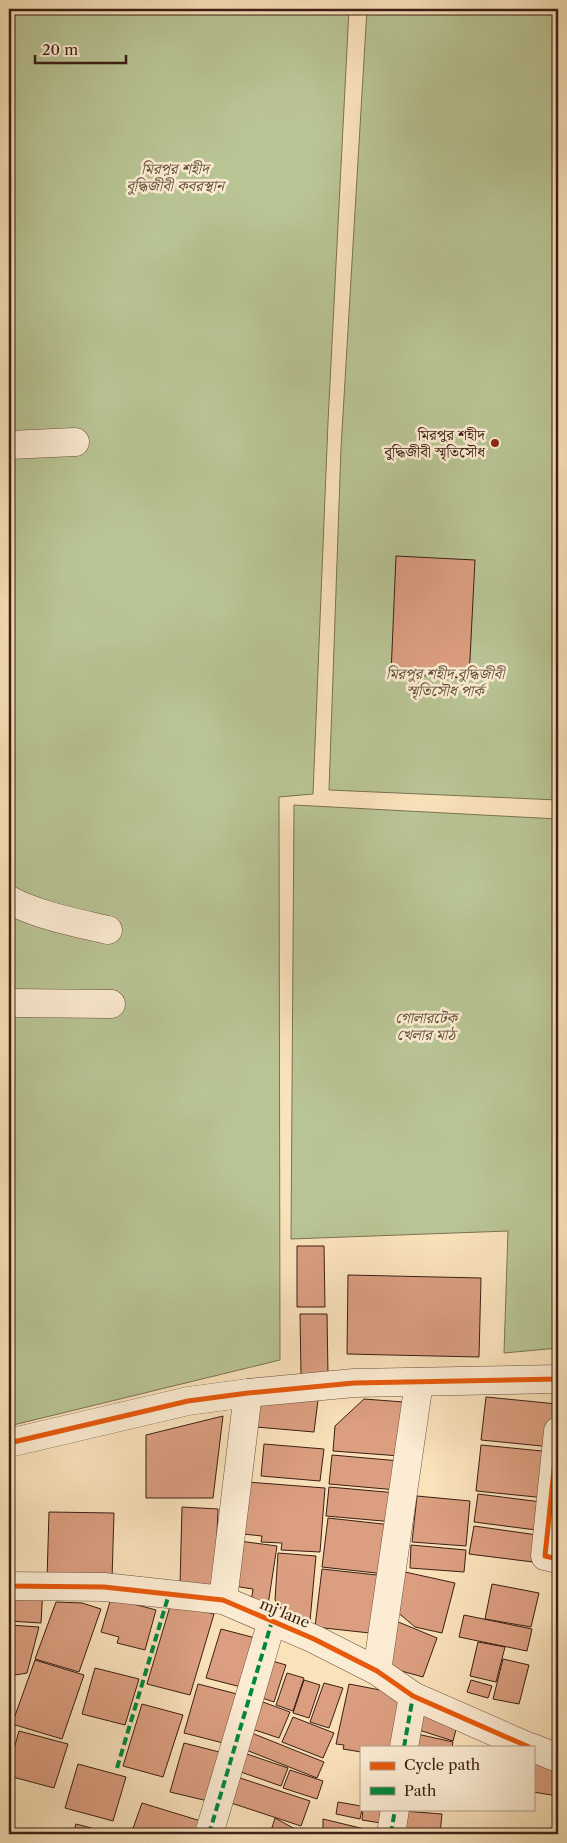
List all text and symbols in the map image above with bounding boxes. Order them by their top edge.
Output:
scale bar [35,32,126,64]
text: 20 m [42,40,78,59]
park label: মিরপুর শহীদ বুদ্ধিজীবী কবরস্থান [126,159,227,195]
place label: মিরপুর শহীদ বুদ্ধিজীবী স্মৃতিসৌধ [383,425,486,461]
marker: মিরপুর শহীদ বুদ্ধিজীবী স্মৃতিসৌধ [489,437,501,449]
park label: মিরপুর শহীদ বুদ্ধিজীবী স্মৃতিসৌধ পার্ক [386,664,506,700]
park label: গোলারটেক খেলার মাঠ [395,1008,460,1044]
street label: mj lane [257,1594,313,1632]
legend [360,1746,534,1810]
text: Cycle path [404,1755,481,1774]
text: Path [404,1781,437,1800]

